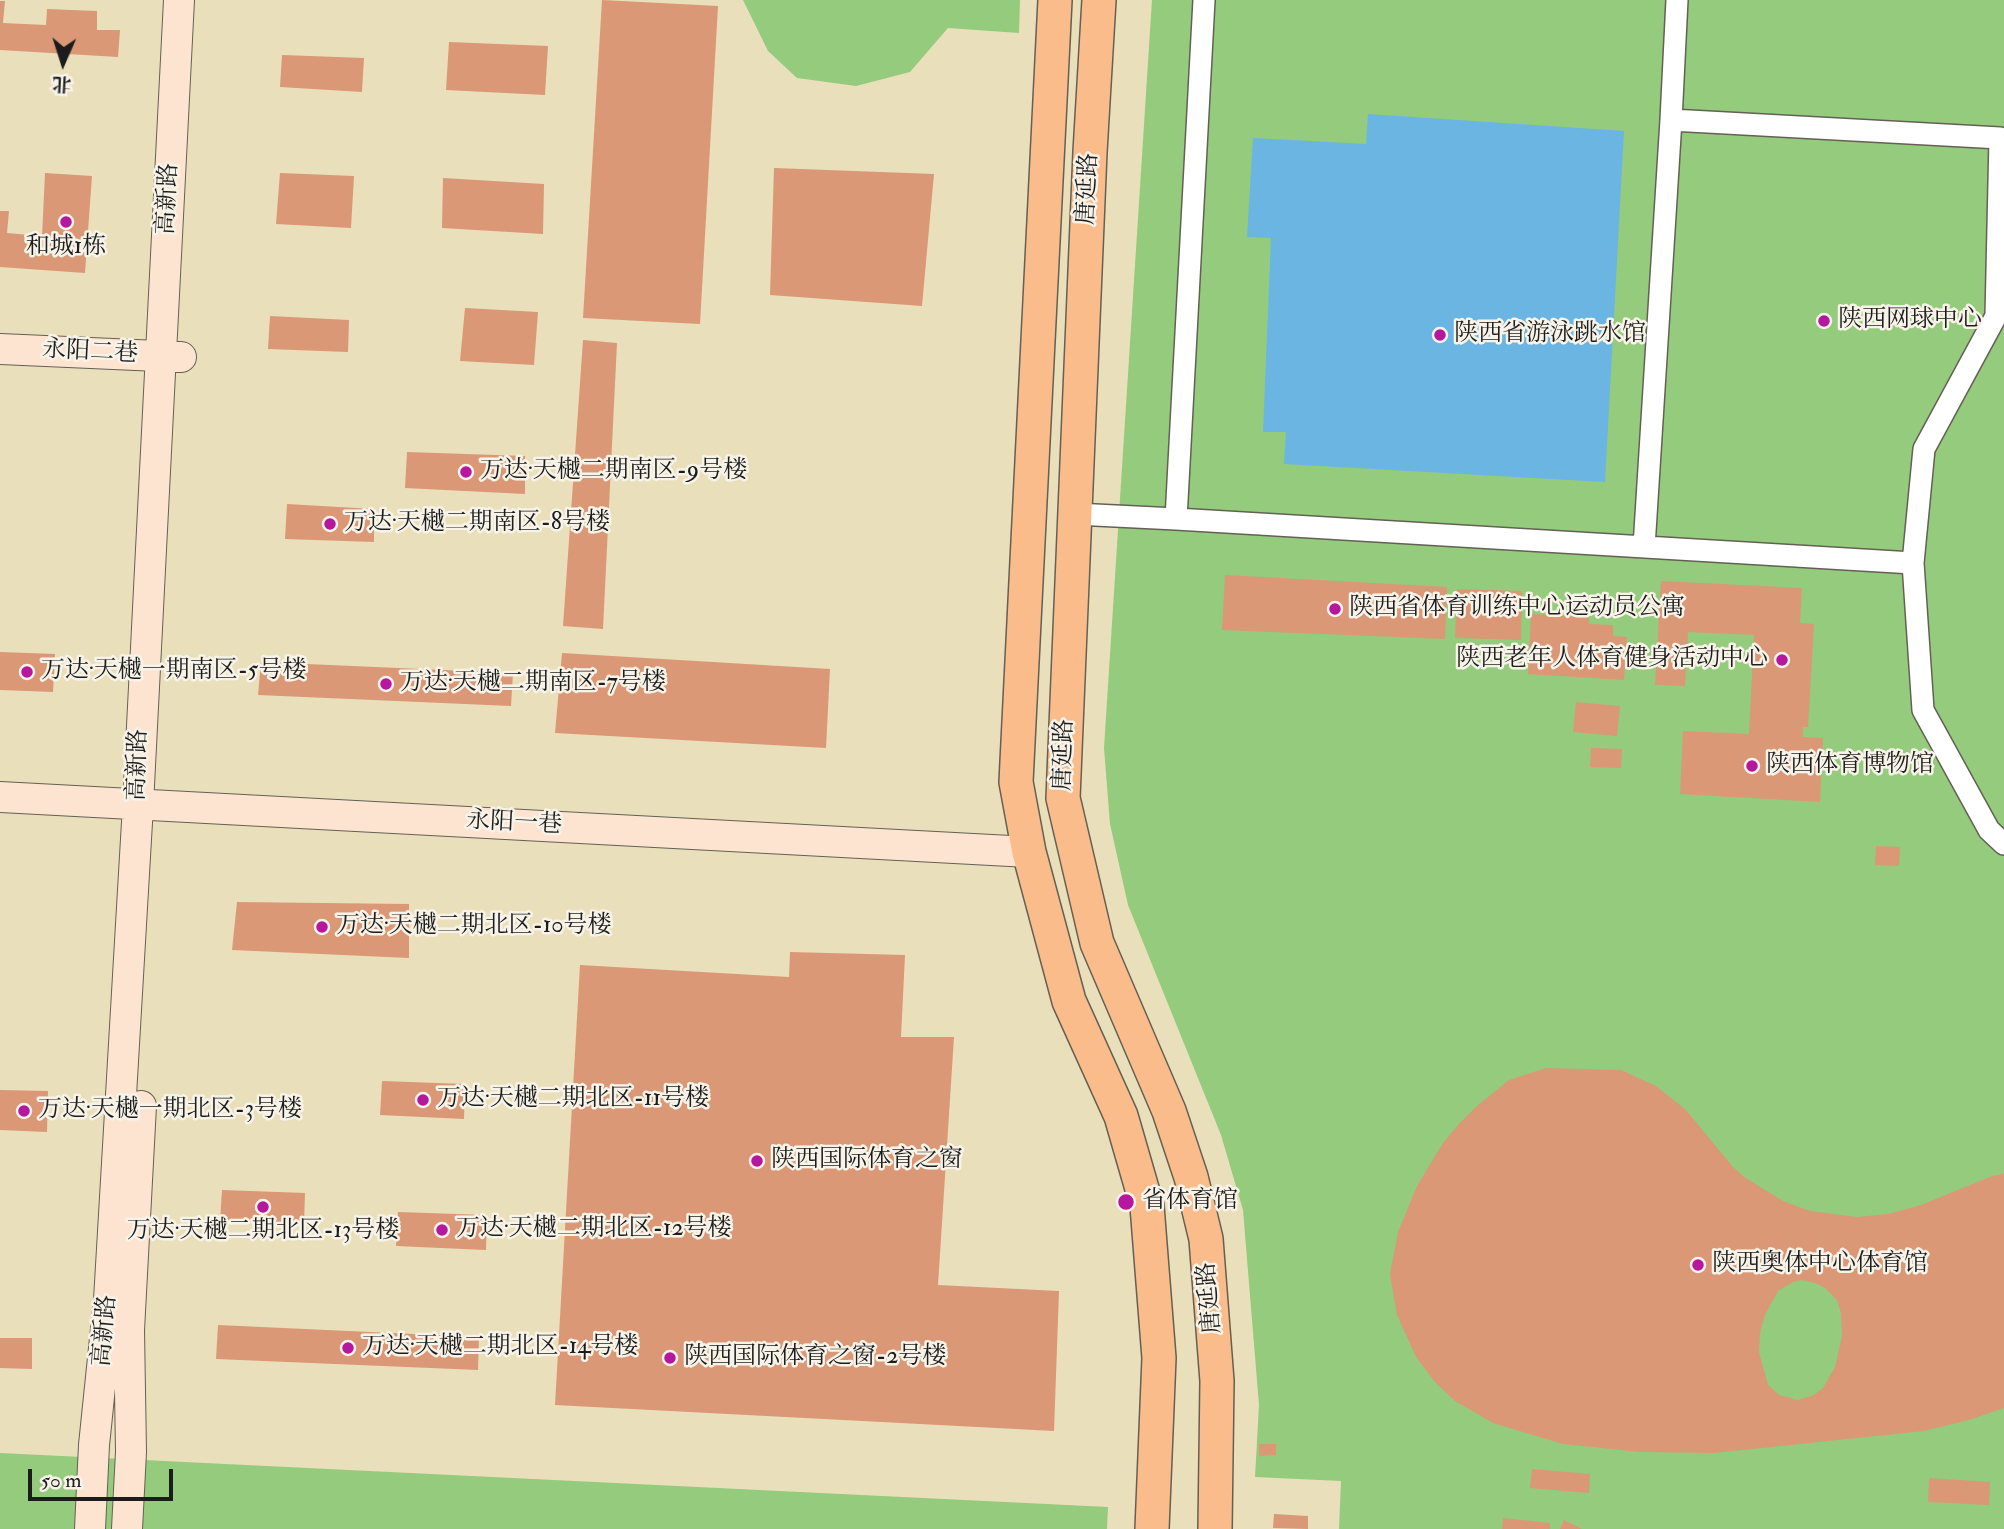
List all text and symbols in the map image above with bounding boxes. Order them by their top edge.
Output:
north arrow [28,28,98,98]
text: 北 [52,71,72,96]
street label: 唐延路 [1073,152,1105,226]
street label: 高新路 [153,162,185,236]
marker: 和城1栋 [58,214,74,230]
place label: 和城1栋 [26,234,106,262]
place label: 陕西网球中心 [1838,307,1982,335]
marker: 陕西网球中心 [1816,313,1832,329]
place label: 陕西省游泳跳水馆 [1454,321,1646,349]
marker: 陕西省游泳跳水馆 [1432,327,1448,343]
street label: 永阳二巷 [41,336,139,370]
place label: 万达·天樾二期南区-9号楼 [480,458,747,486]
marker: 万达·天樾二期南区-9号楼 [458,464,474,480]
place label: 万达·天樾二期南区-8号楼 [344,510,610,538]
marker: 万达·天樾二期南区-8号楼 [322,516,338,532]
place label: 陕西省体育训练中心运动员公寓 [1349,595,1685,623]
marker: 陕西省体育训练中心运动员公寓 [1327,601,1343,617]
place label: 陕西老年人体育健身活动中心 [1456,646,1768,674]
marker: 陕西老年人体育健身活动中心 [1774,652,1790,668]
place label: 万达·天樾一期南区-5号楼 [41,658,306,686]
marker: 万达·天樾一期南区-5号楼 [19,664,35,680]
place label: 万达·天樾二期南区-7号楼 [400,670,666,698]
marker: 万达·天樾二期南区-7号楼 [378,676,394,692]
street label: 唐延路 [1049,719,1081,791]
street label: 高新路 [123,729,155,801]
place label: 陕西体育博物馆 [1766,752,1934,780]
marker: 陕西体育博物馆 [1744,758,1760,774]
street label: 永阳一巷 [465,807,563,841]
place label: 万达·天樾二期北区-10号楼 [336,913,612,941]
marker: 万达·天樾二期北区-10号楼 [314,919,330,935]
place label: 万达·天樾二期北区-11号楼 [437,1086,709,1114]
marker: 万达·天樾二期北区-11号楼 [415,1092,431,1108]
place label: 万达·天樾一期北区-3号楼 [38,1097,302,1125]
marker: 万达·天樾一期北区-3号楼 [16,1103,32,1119]
place label: 陕西国际体育之窗 [771,1147,963,1175]
marker: 陕西国际体育之窗 [749,1153,765,1169]
place label: 省体育馆 [1142,1188,1238,1216]
marker: 省体育馆 [1116,1192,1136,1212]
marker: 万达·天樾二期北区-13号楼 [255,1199,271,1215]
place label: 万达·天樾二期北区-12号楼 [456,1216,732,1244]
place label: 万达·天樾二期北区-13号楼 [127,1218,399,1246]
marker: 万达·天樾二期北区-12号楼 [434,1222,450,1238]
place label: 陕西奥体中心体育馆 [1712,1251,1928,1279]
marker: 陕西奥体中心体育馆 [1690,1257,1706,1273]
street label: 唐延路 [1194,1261,1228,1335]
street label: 高新路 [89,1294,123,1368]
place label: 万达·天樾二期北区-14号楼 [362,1334,638,1362]
marker: 万达·天樾二期北区-14号楼 [340,1340,356,1356]
place label: 陕西国际体育之窗-2号楼 [684,1344,946,1372]
marker: 陕西国际体育之窗-2号楼 [662,1350,678,1366]
scale bar [32,1456,177,1500]
text: 50 m [41,1467,82,1494]

